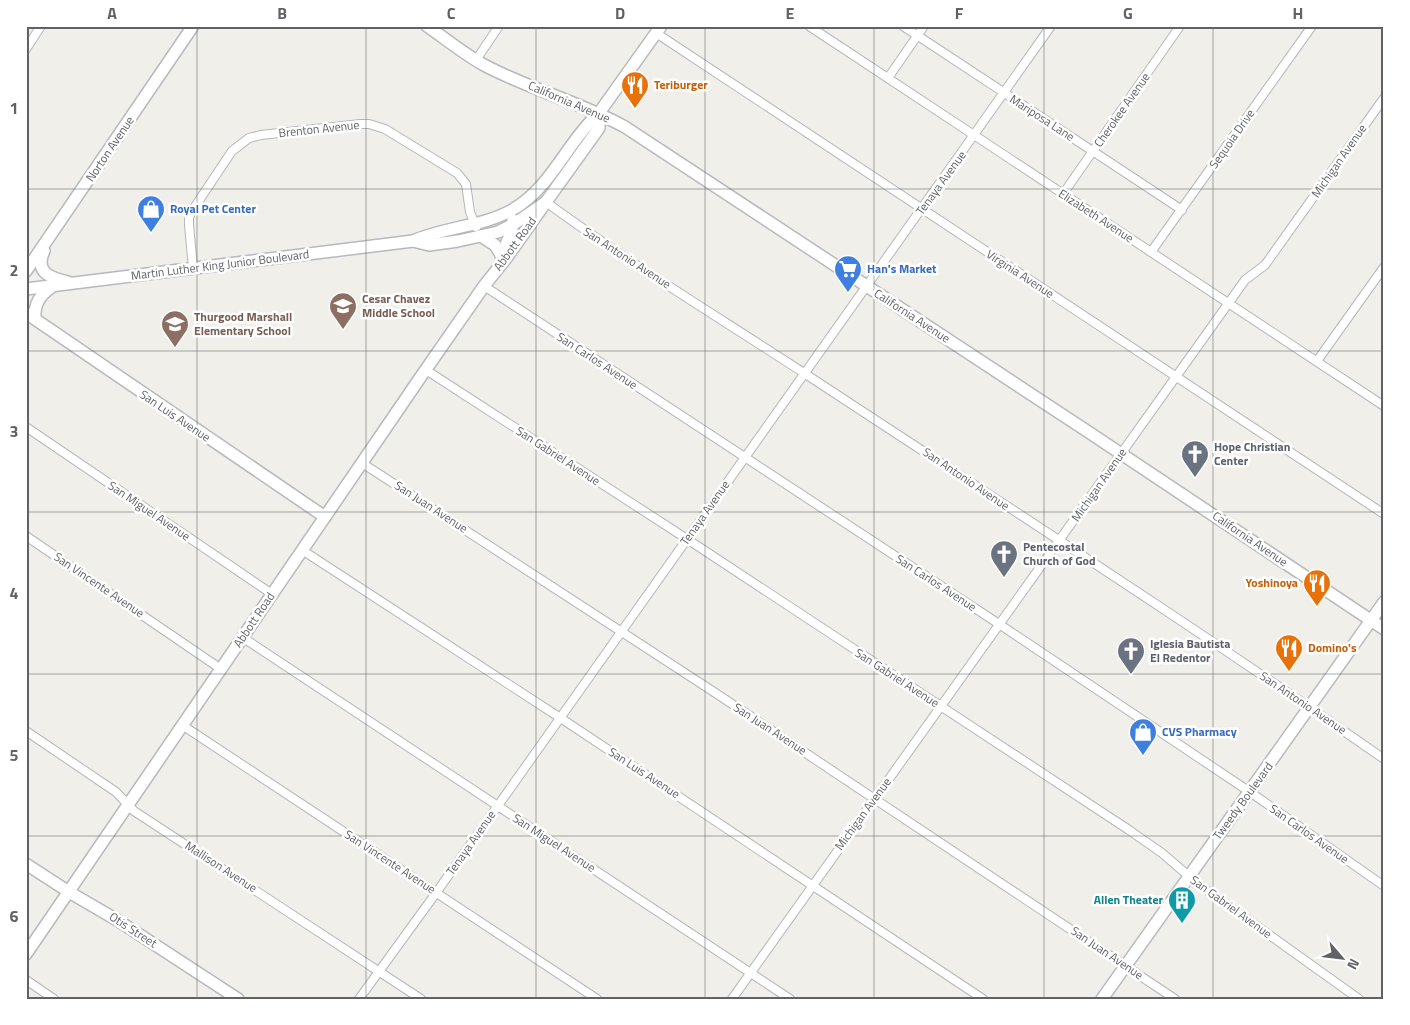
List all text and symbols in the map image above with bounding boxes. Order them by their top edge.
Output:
text: A [107,1,117,25]
text: B [277,1,287,25]
text: C [447,1,456,25]
text: D [615,1,625,25]
text: E [786,1,795,25]
text: F [955,1,964,25]
text: G [1123,1,1133,25]
text: H [1293,1,1303,25]
street label: Cherokee Avenue [1089,69,1154,151]
restaurant icon: Teriburger [620,70,650,109]
place label: Teriburger [654,75,708,94]
street label: California Avenue [525,76,613,127]
street label: Mariposa Lane [1006,89,1078,146]
text: 1 [10,96,18,120]
street label: Sequoia Drive [1204,105,1259,172]
street label: Norton Avenue [81,112,139,185]
street label: Brenton Avenue [278,115,360,142]
street label: Michigan Avenue [1306,120,1371,201]
street label: Tenaya Avenue [911,147,970,219]
street label: Elizabeth Avenue [1055,184,1138,247]
shop icon: Royal Pet Center [136,194,166,233]
place label: Royal Pet Center [170,199,256,218]
street label: Abbott Road [488,213,541,275]
street label: San Antonio Avenue [580,222,675,293]
street label: Martin Luther King Junior Boulevard [130,244,310,285]
street label: Virginia Avenue [982,244,1058,303]
supermarket icon: Han's Market [833,254,863,293]
text: 2 [10,258,18,282]
place label: Han's Market [867,259,937,278]
street label: California Avenue [870,284,954,347]
place label: Cesar Chavez Middle School [362,289,435,322]
school or university icon: Cesar Chavez Middle School [328,291,358,330]
place label: Thurgood Marshall Elementary School [194,307,292,340]
school or university icon: Thurgood Marshall Elementary School [160,309,190,348]
street label: San Carlos Avenue [553,327,642,394]
street label: San Luis Avenue [136,385,215,446]
text: 3 [10,419,18,443]
street label: San Gabriel Avenue [512,421,604,490]
place label: Hope Christian Center [1214,437,1290,470]
church icon: Hope Christian Center [1180,439,1210,478]
street label: San Antonio Avenue [919,442,1014,515]
street label: Michigan Avenue [1066,444,1131,525]
street label: San Miguel Avenue [104,476,194,545]
street label: San Juan Avenue [391,476,472,537]
street label: Tenaya Avenue [675,476,734,549]
street label: California Avenue [1209,506,1292,571]
place label: Pentecostal Church of God [1023,537,1096,570]
church icon: Pentecostal Church of God [989,539,1019,578]
street label: San Vincente Avenue [50,547,148,622]
street label: San Carlos Avenue [892,549,981,616]
restaurant icon: Yoshinoya [1302,568,1332,607]
place label: Yoshinoya [1245,573,1298,592]
text: 4 [10,581,19,605]
street label: Abbott Road [228,588,279,651]
restaurant icon: Domino's [1274,633,1304,672]
place label: Iglesia Bautista El Redentor [1150,634,1230,667]
church icon: Iglesia Bautista El Redentor [1116,636,1146,675]
place label: Domino's [1308,638,1357,657]
street label: San Gabriel Avenue [851,643,943,712]
street label: San Antonio Avenue [1256,666,1351,739]
street label: San Juan Avenue [730,698,811,759]
shop icon: CVS Pharmacy [1128,717,1158,756]
place label: CVS Pharmacy [1162,722,1237,741]
street label: San Luis Avenue [605,742,684,803]
text: 5 [10,743,19,767]
street label: Tweedy Boulevard [1208,758,1277,844]
street label: Michigan Avenue [830,773,896,854]
street label: San Carlos Avenue [1266,799,1353,868]
street label: Tenaya Avenue [441,806,500,879]
street label: San Miguel Avenue [509,809,600,877]
street label: San Vincente Avenue [341,825,440,898]
street label: Mallison Avenue [181,836,261,897]
street label: San Gabriel Avenue [1186,870,1276,943]
building icon: Allen Theater [1167,885,1197,924]
place label: Allen Theater [1094,890,1164,909]
text: 6 [10,904,19,928]
street label: Otis Street [105,907,162,953]
street label: San Juan Avenue [1067,921,1147,984]
north arrow [1318,932,1368,982]
text: N [1342,955,1365,974]

